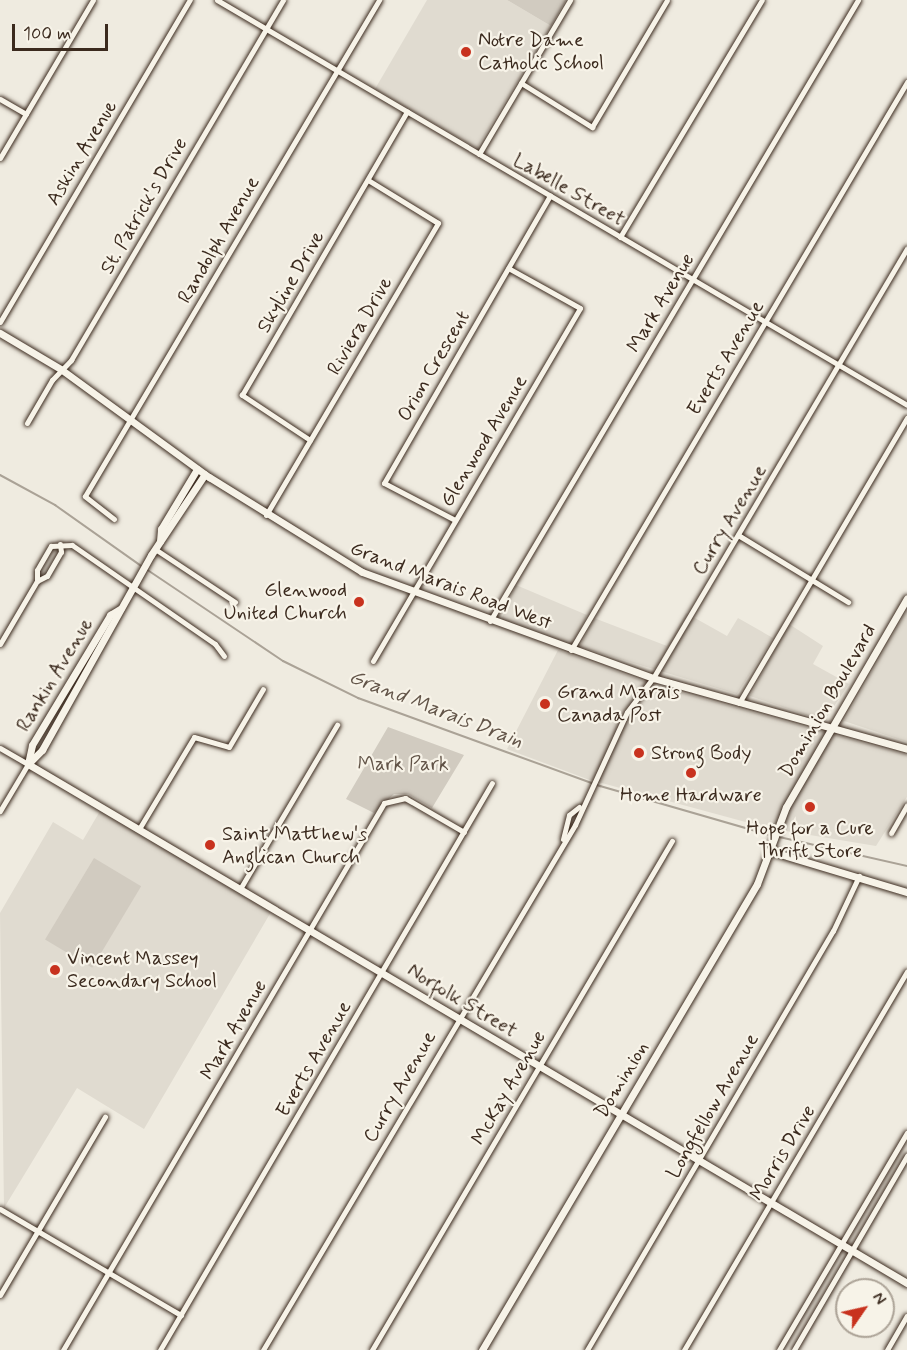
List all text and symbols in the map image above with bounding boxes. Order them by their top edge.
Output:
scale bar [15,12,111,50]
text: 100 m [23,22,71,46]
place label: Notre Dame Catholic School [478,28,605,75]
marker: Notre Dame Catholic School [459,45,473,59]
street label: Askin Avenue [40,95,124,211]
street label: St. Patrick's Drive [96,134,192,278]
street label: Labelle Street [509,149,629,231]
street label: Randolph Avenue [173,172,265,308]
street label: Skyline Drive [252,227,330,337]
street label: Mark Avenue [621,248,701,358]
street label: Riviera Drive [322,273,398,379]
street label: Everts Avenue [684,299,768,417]
street label: Orion Crescent [392,305,476,427]
street label: Glenwood Avenue [435,370,533,512]
street label: Curry Avenue [689,463,771,577]
street label: Grand Marais Road West [348,537,554,635]
place label: Glenwood United Church [224,578,347,625]
marker: Glenwood United Church [352,595,366,609]
street label: Rankin Avenue [12,615,98,735]
street label: Dominion Boulevard [775,621,881,781]
water label: Grand Marais Drain [344,664,528,754]
place label: Grand Marais Canada Post [557,680,677,727]
marker: Grand Marais Canada Post [538,697,552,711]
place label: Strong Body [651,741,751,765]
marker: Strong Body [632,746,646,760]
park label: Mark Park [357,752,449,776]
marker: Home Hardware [684,766,698,780]
place label: Home Hardware [623,783,759,807]
marker: Hope for a Cure Thrift Store [803,800,817,814]
place label: Hope for a Cure Thrift Store [745,816,875,863]
place label: Saint Matthew's Anglican Church [222,822,367,869]
marker: Saint Matthew's Anglican Church [203,838,217,852]
place label: Vincent Massey Secondary School [67,946,217,993]
street label: Norfolk Street [403,959,521,1043]
marker: Vincent Massey Secondary School [48,963,62,977]
street label: Mark Avenue [195,975,273,1085]
street label: Everts Avenue [273,999,355,1119]
street label: McKay Avenue [467,1028,551,1148]
street label: Curry Avenue [360,1029,440,1145]
street label: Longfellow Avenue [663,1032,763,1180]
street label: Dominion [590,1037,654,1123]
street label: Morris Drive [745,1101,821,1205]
north arrow [835,1278,895,1338]
text: N [867,1288,890,1309]

